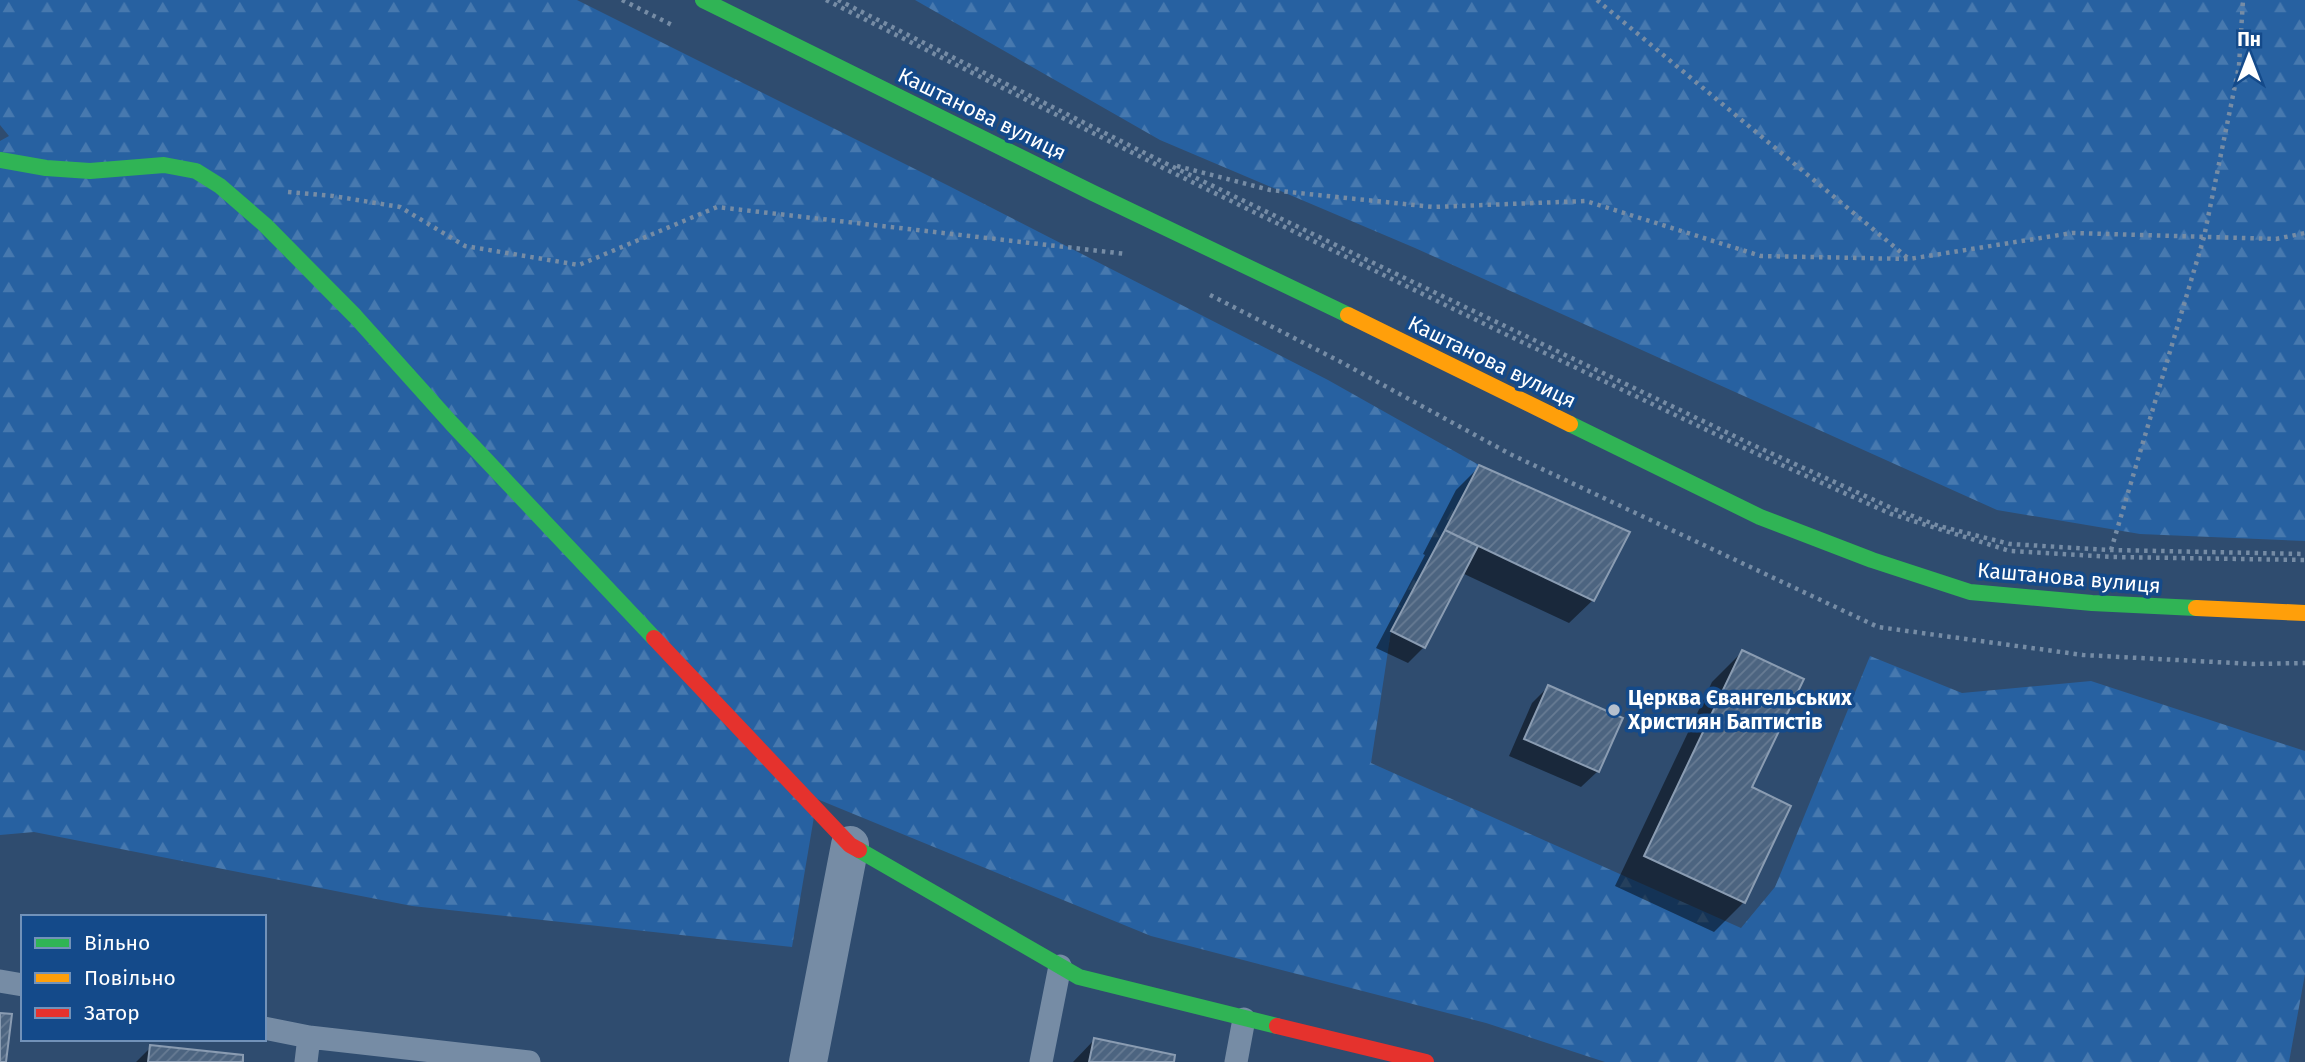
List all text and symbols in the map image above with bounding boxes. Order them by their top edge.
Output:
north arrow [2214,21,2284,91]
text: Пн [2237,28,2261,51]
street label: Каштанова вулиця [894,62,1070,166]
street label: Каштанова вулиця [1404,310,1580,414]
street label: Каштанова вулиця [1976,557,2162,599]
place label: Церква Євангельських Християн Баптистів [1627,685,1852,735]
marker: Церква Євангельських Християн Баптистів [1606,702,1622,718]
legend [21,915,266,1041]
text: Вільно [84,930,150,956]
text: Повільно [84,965,176,991]
text: Затор [84,1000,140,1026]

